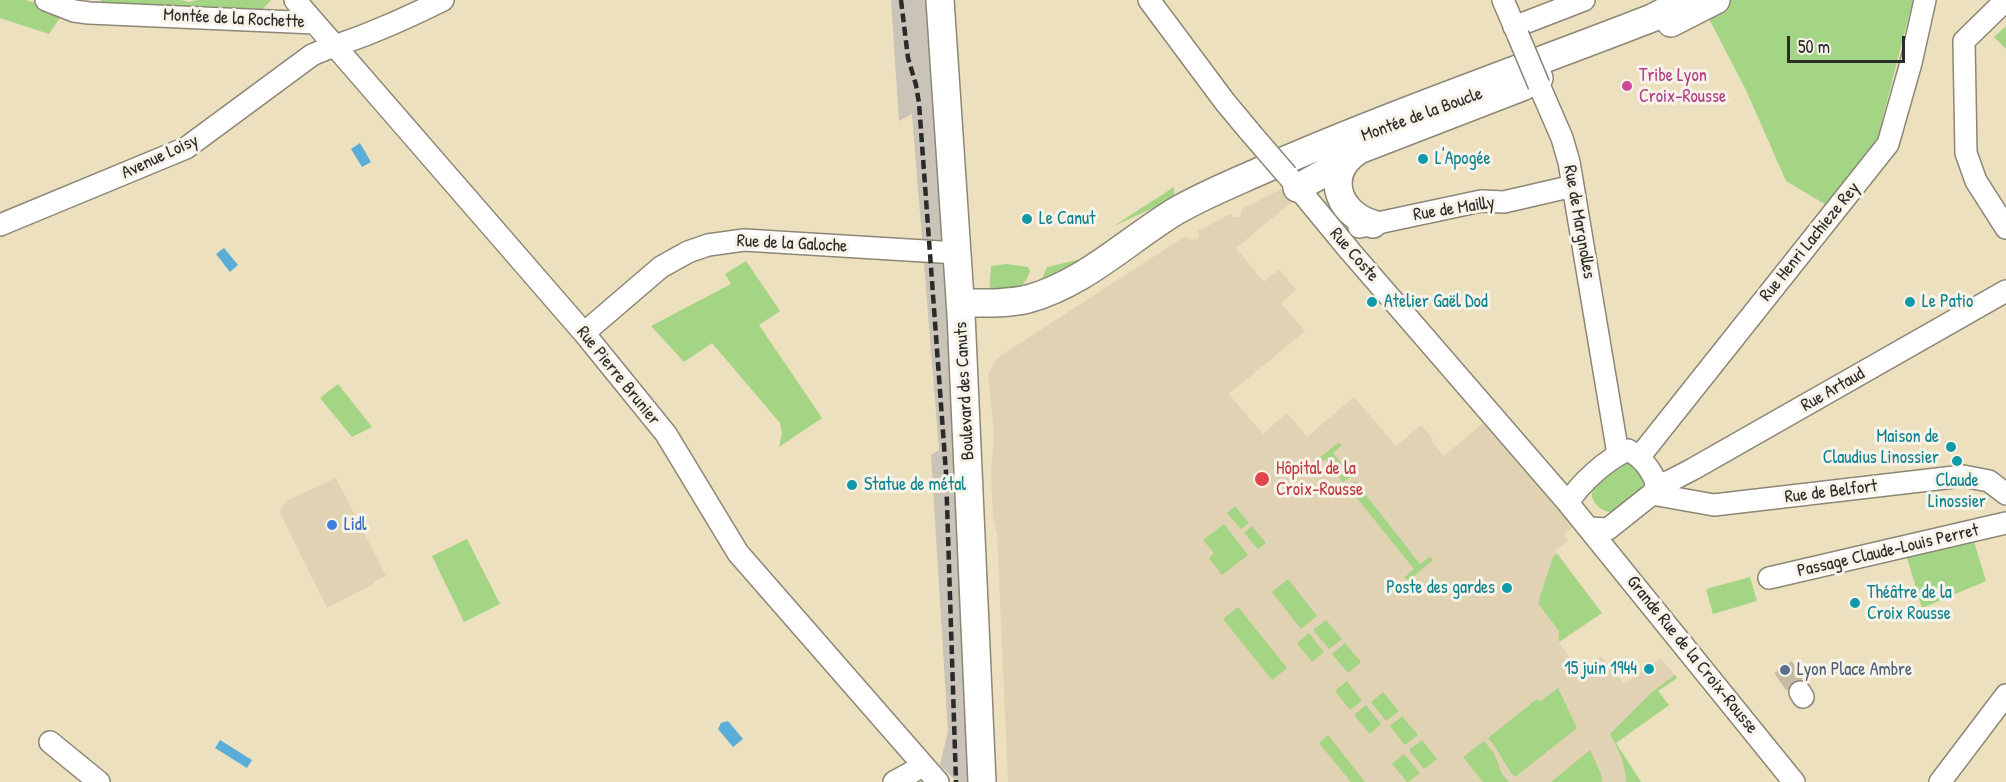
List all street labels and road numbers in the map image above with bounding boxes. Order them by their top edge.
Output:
street label: Montée de la Rochette [163,5,305,33]
street label: Montée de la Boucle [1358,83,1486,147]
street label: Avenue Loisy [118,130,202,184]
street label: Rue de Margnolles [1558,164,1600,280]
street label: Rue Henri Lachieze Rey [1755,178,1865,306]
street label: Rue de Mailly [1412,192,1496,226]
street label: Rue Coste [1325,224,1383,286]
street label: Rue de la Galoche [736,230,848,258]
street label: Boulevard des Canuts [951,321,979,461]
street label: Rue Pierre Brunier [571,322,665,430]
street label: Rue Artaud [1797,363,1869,417]
street label: Rue de Belfort [1784,476,1878,508]
street label: Passage Claude-Louis Perret [1795,520,1981,582]
street label: Grande Rue de la Croix-Rousse [1622,572,1762,738]

